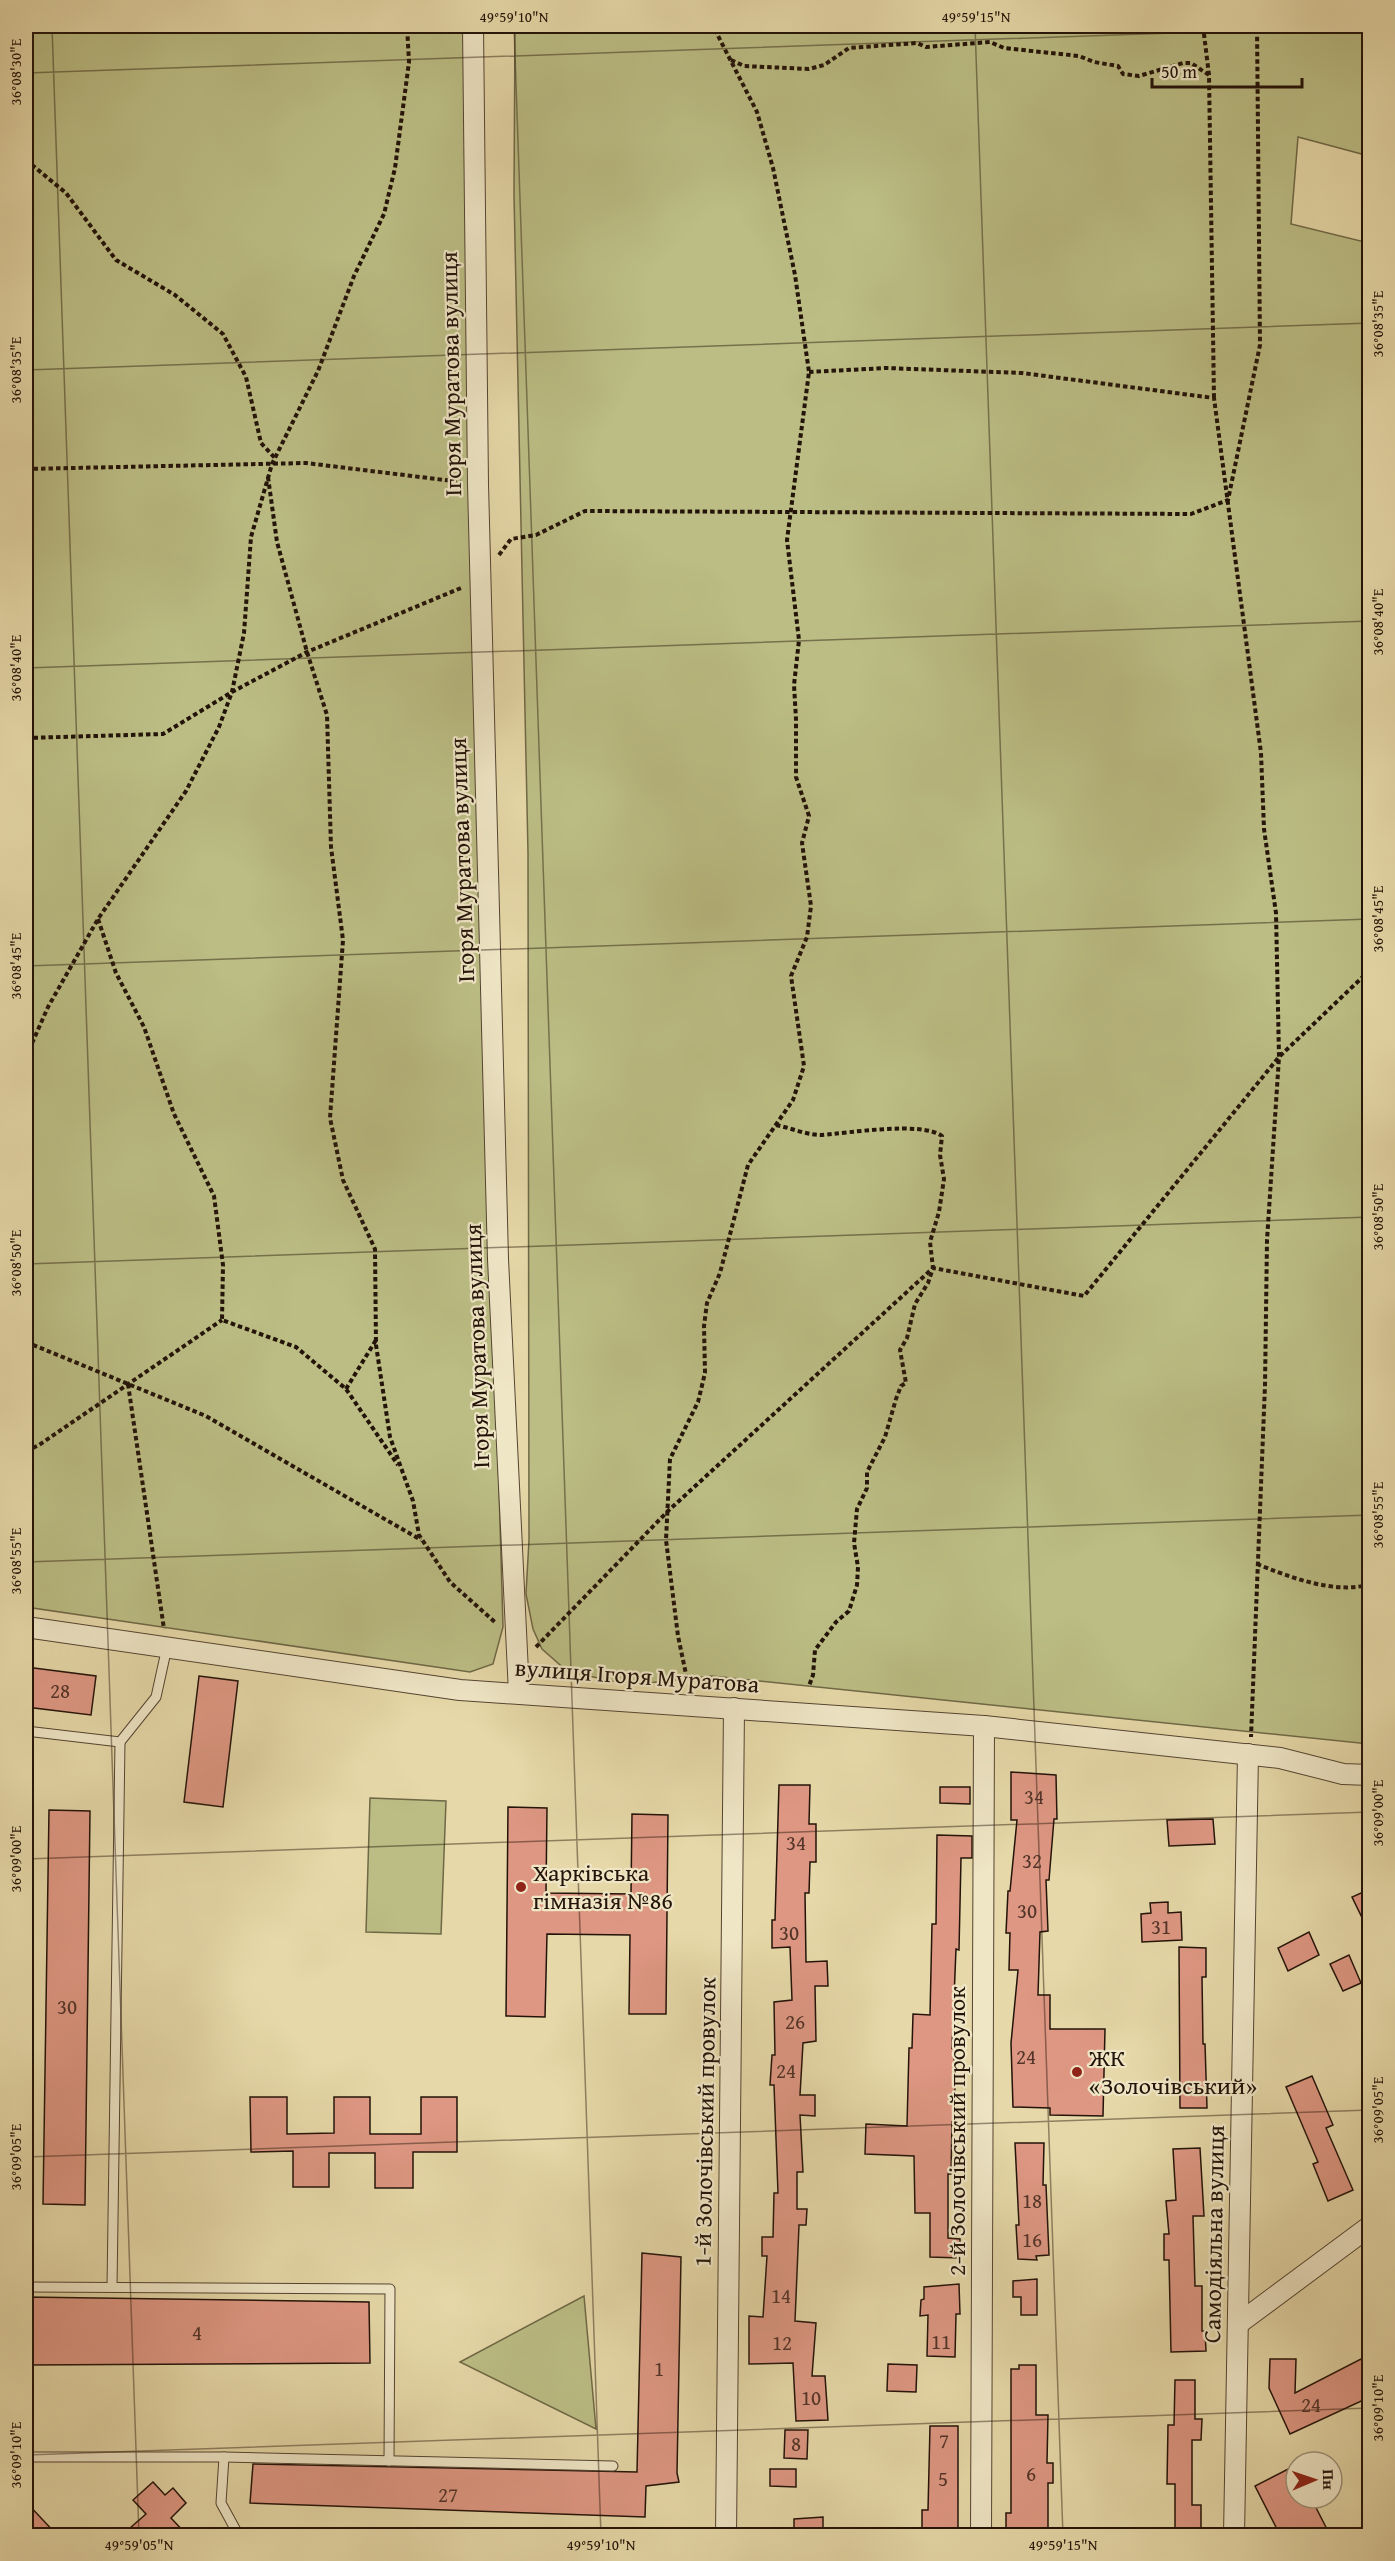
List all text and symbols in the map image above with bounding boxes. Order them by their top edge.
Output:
text: 49°59'10"N [480,6,549,27]
text: 49°59'15"N [942,6,1011,27]
text: 36°08'30"E [5,38,26,105]
scale bar [1152,51,1302,89]
text: 50 m [1161,58,1197,85]
street label: Ігоря Муратова вулиця [431,251,470,497]
text: 36°08'35"E [1367,290,1388,357]
text: 36°08'35"E [5,336,26,403]
text: 36°08'40"E [1367,588,1388,655]
text: 36°08'40"E [5,634,26,701]
street label: Ігоря Муратова вулиця [440,737,483,983]
text: 36°08'45"E [1367,885,1388,952]
text: 36°08'45"E [5,932,26,999]
text: 36°08'50"E [1367,1183,1388,1250]
street label: Ігоря Муратова вулиця [455,1223,498,1469]
text: 36°08'50"E [5,1229,26,1296]
text: 36°08'55"E [1367,1481,1388,1548]
text: 36°08'55"E [5,1527,26,1594]
street label: вулиця Ігоря Муратова [514,1649,761,1702]
house number: 28 [50,1675,70,1706]
text: 36°09'00"E [1367,1779,1388,1846]
house number: 34 [1024,1781,1044,1812]
text: 36°09'00"E [5,1825,26,1892]
house number: 34 [786,1827,806,1858]
house number: 32 [1022,1845,1042,1876]
place label: Харківська гімназія №86 [533,1855,673,1918]
marker: Харківська гімназія №86 [514,1880,528,1894]
house number: 30 [1017,1895,1037,1926]
house number: 31 [1151,1911,1171,1942]
house number: 30 [779,1917,799,1948]
street label: 1-й Золочівський провулок [684,1976,725,2267]
street label: 2-й Золочівський провулок [939,1986,974,2276]
house number: 30 [57,1991,77,2022]
house number: 26 [785,2006,805,2037]
place label: ЖК «Золочівський» [1088,2040,1257,2103]
house number: 24 [1016,2041,1036,2072]
house number: 24 [776,2055,796,2086]
marker: ЖК «Золочівський» [1070,2065,1084,2079]
text: 36°09'05"E [1367,2076,1388,2143]
text: 36°09'05"E [5,2123,26,2190]
street label: Самодіяльна вулиця [1194,2125,1233,2343]
house number: 18 [1022,2185,1042,2216]
house number: 16 [1022,2224,1042,2255]
house number: 14 [771,2280,791,2311]
house number: 4 [192,2317,202,2348]
house number: 11 [931,2326,951,2357]
house number: 12 [772,2327,792,2358]
house number: 1 [654,2353,664,2384]
text: 36°09'10"E [1367,2374,1388,2441]
house number: 10 [801,2382,821,2413]
house number: 24 [1301,2389,1321,2420]
text: 36°09'10"E [5,2421,26,2488]
house number: 7 [939,2425,949,2456]
house number: 8 [791,2428,801,2459]
north arrow [1284,2450,1344,2510]
house number: 6 [1026,2458,1036,2489]
house number: 5 [938,2463,948,2494]
text: Пн [1317,2469,1341,2490]
house number: 27 [438,2479,458,2510]
text: 49°59'05"N [105,2534,174,2555]
text: 49°59'10"N [567,2534,636,2555]
text: 49°59'15"N [1029,2534,1098,2555]

